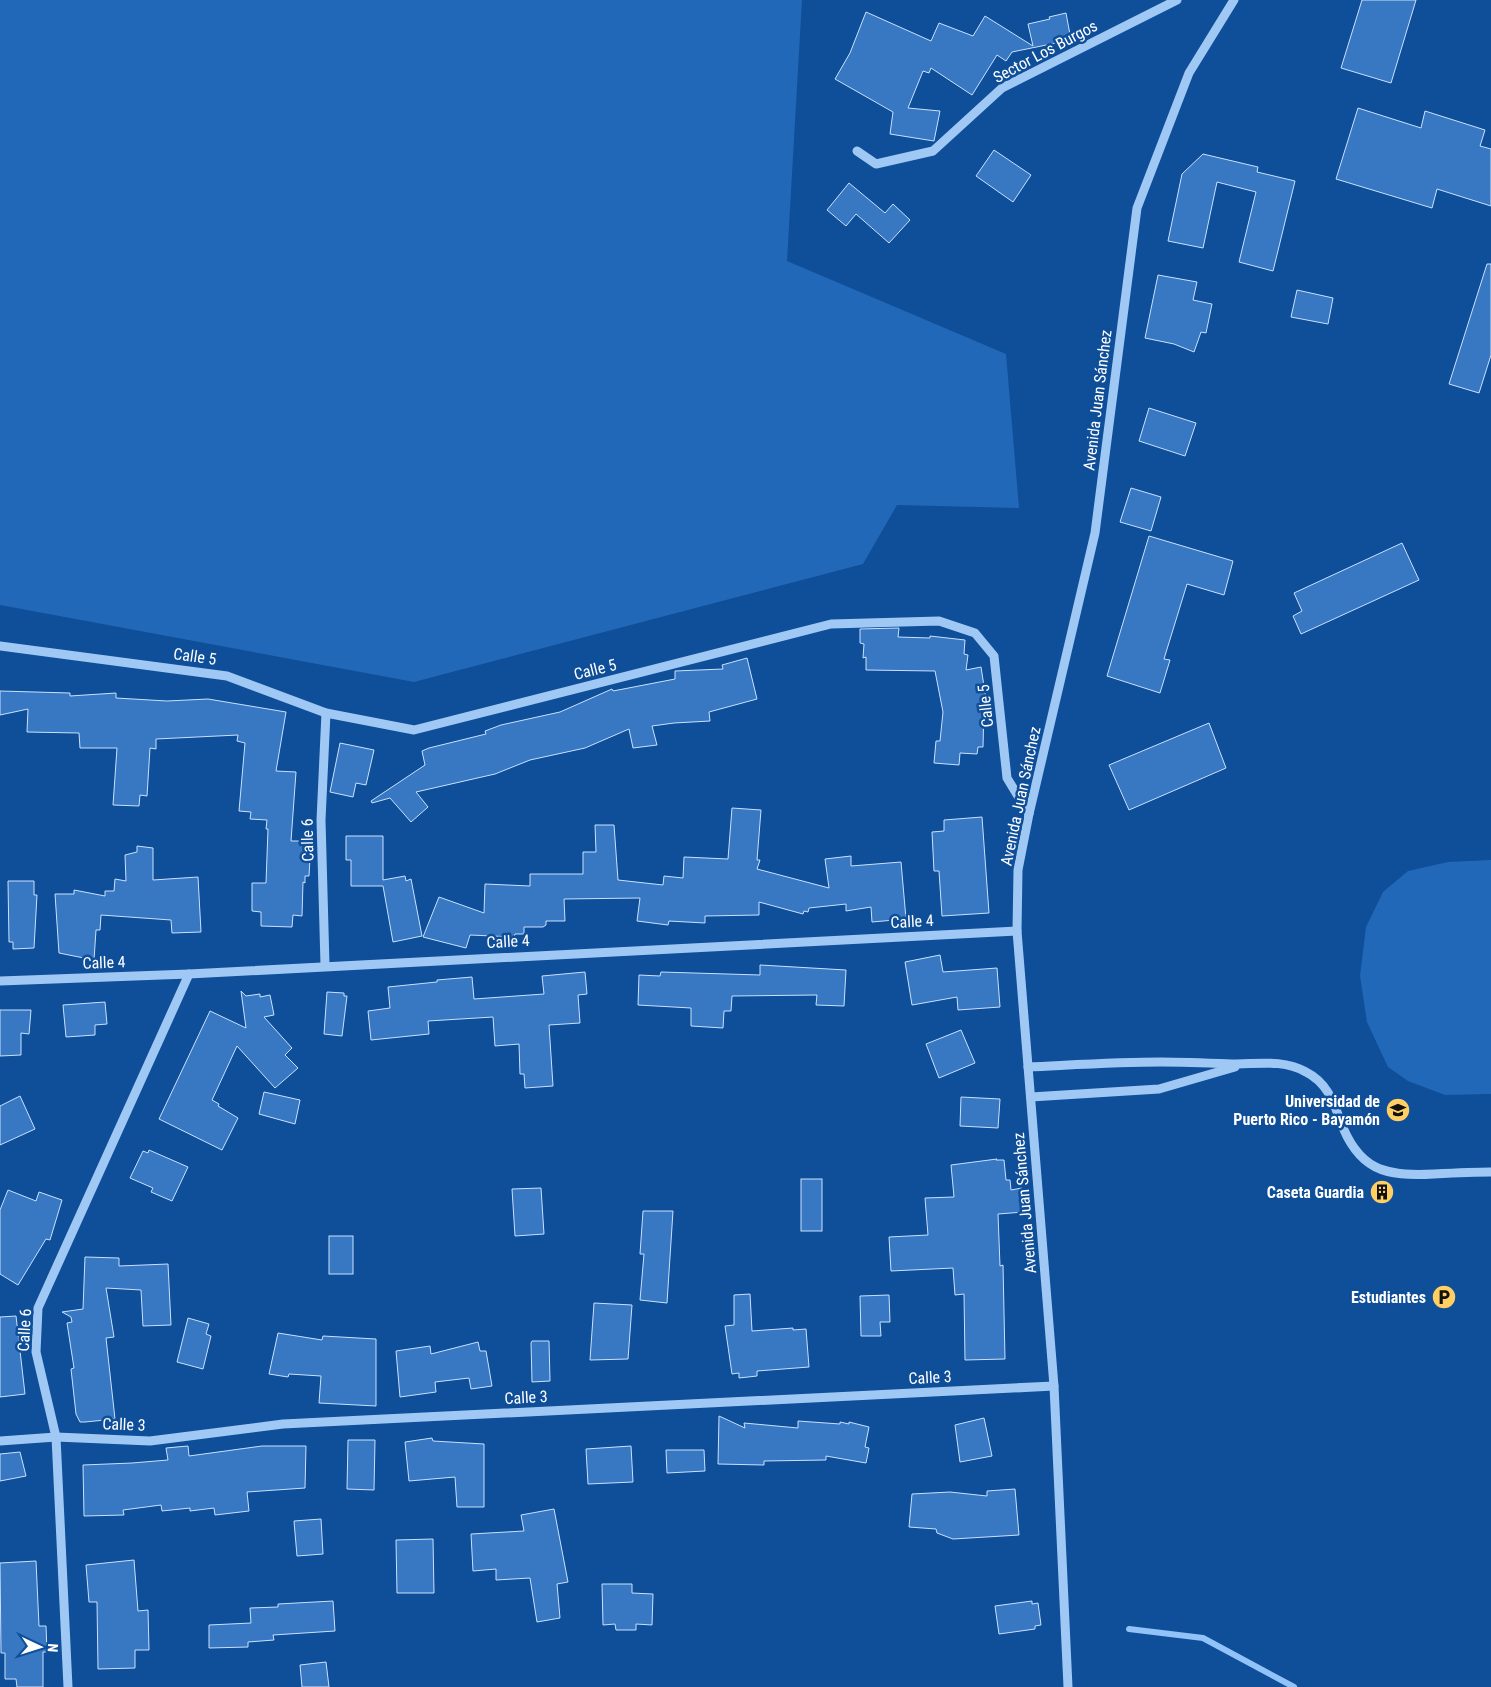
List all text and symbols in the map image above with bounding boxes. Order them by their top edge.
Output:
street label: Sector Los Burgos [990,16,1101,87]
street label: Avenida Juan Sánchez [1079,329,1116,472]
street label: Calle 5 [172,644,218,669]
street label: Calle 5 [572,655,618,684]
street label: Calle 5 [974,683,997,728]
street label: Avenida Juan Sánchez [996,725,1045,867]
street label: Calle 6 [298,818,317,862]
street label: Calle 4 [890,911,934,932]
street label: Calle 4 [486,931,530,952]
street label: Calle 4 [82,952,126,973]
place label: Universidad de Puerto Rico - Bayamón [1233,1092,1380,1129]
school or university icon: Universidad de Puerto Rico - Bayamón [1385,1097,1411,1123]
street label: Avenida Juan Sánchez [1009,1132,1040,1274]
building icon: Caseta Guardia [1369,1179,1395,1205]
place label: Caseta Guardia [1267,1183,1364,1202]
parking icon: Estudiantes [1431,1284,1457,1310]
place label: Estudiantes [1351,1288,1426,1307]
street label: Calle 6 [14,1308,35,1352]
street label: Calle 3 [908,1367,952,1388]
street label: Calle 3 [504,1387,548,1408]
street label: Calle 3 [102,1414,146,1435]
north arrow [15,1622,65,1672]
text: N [45,1643,61,1653]

